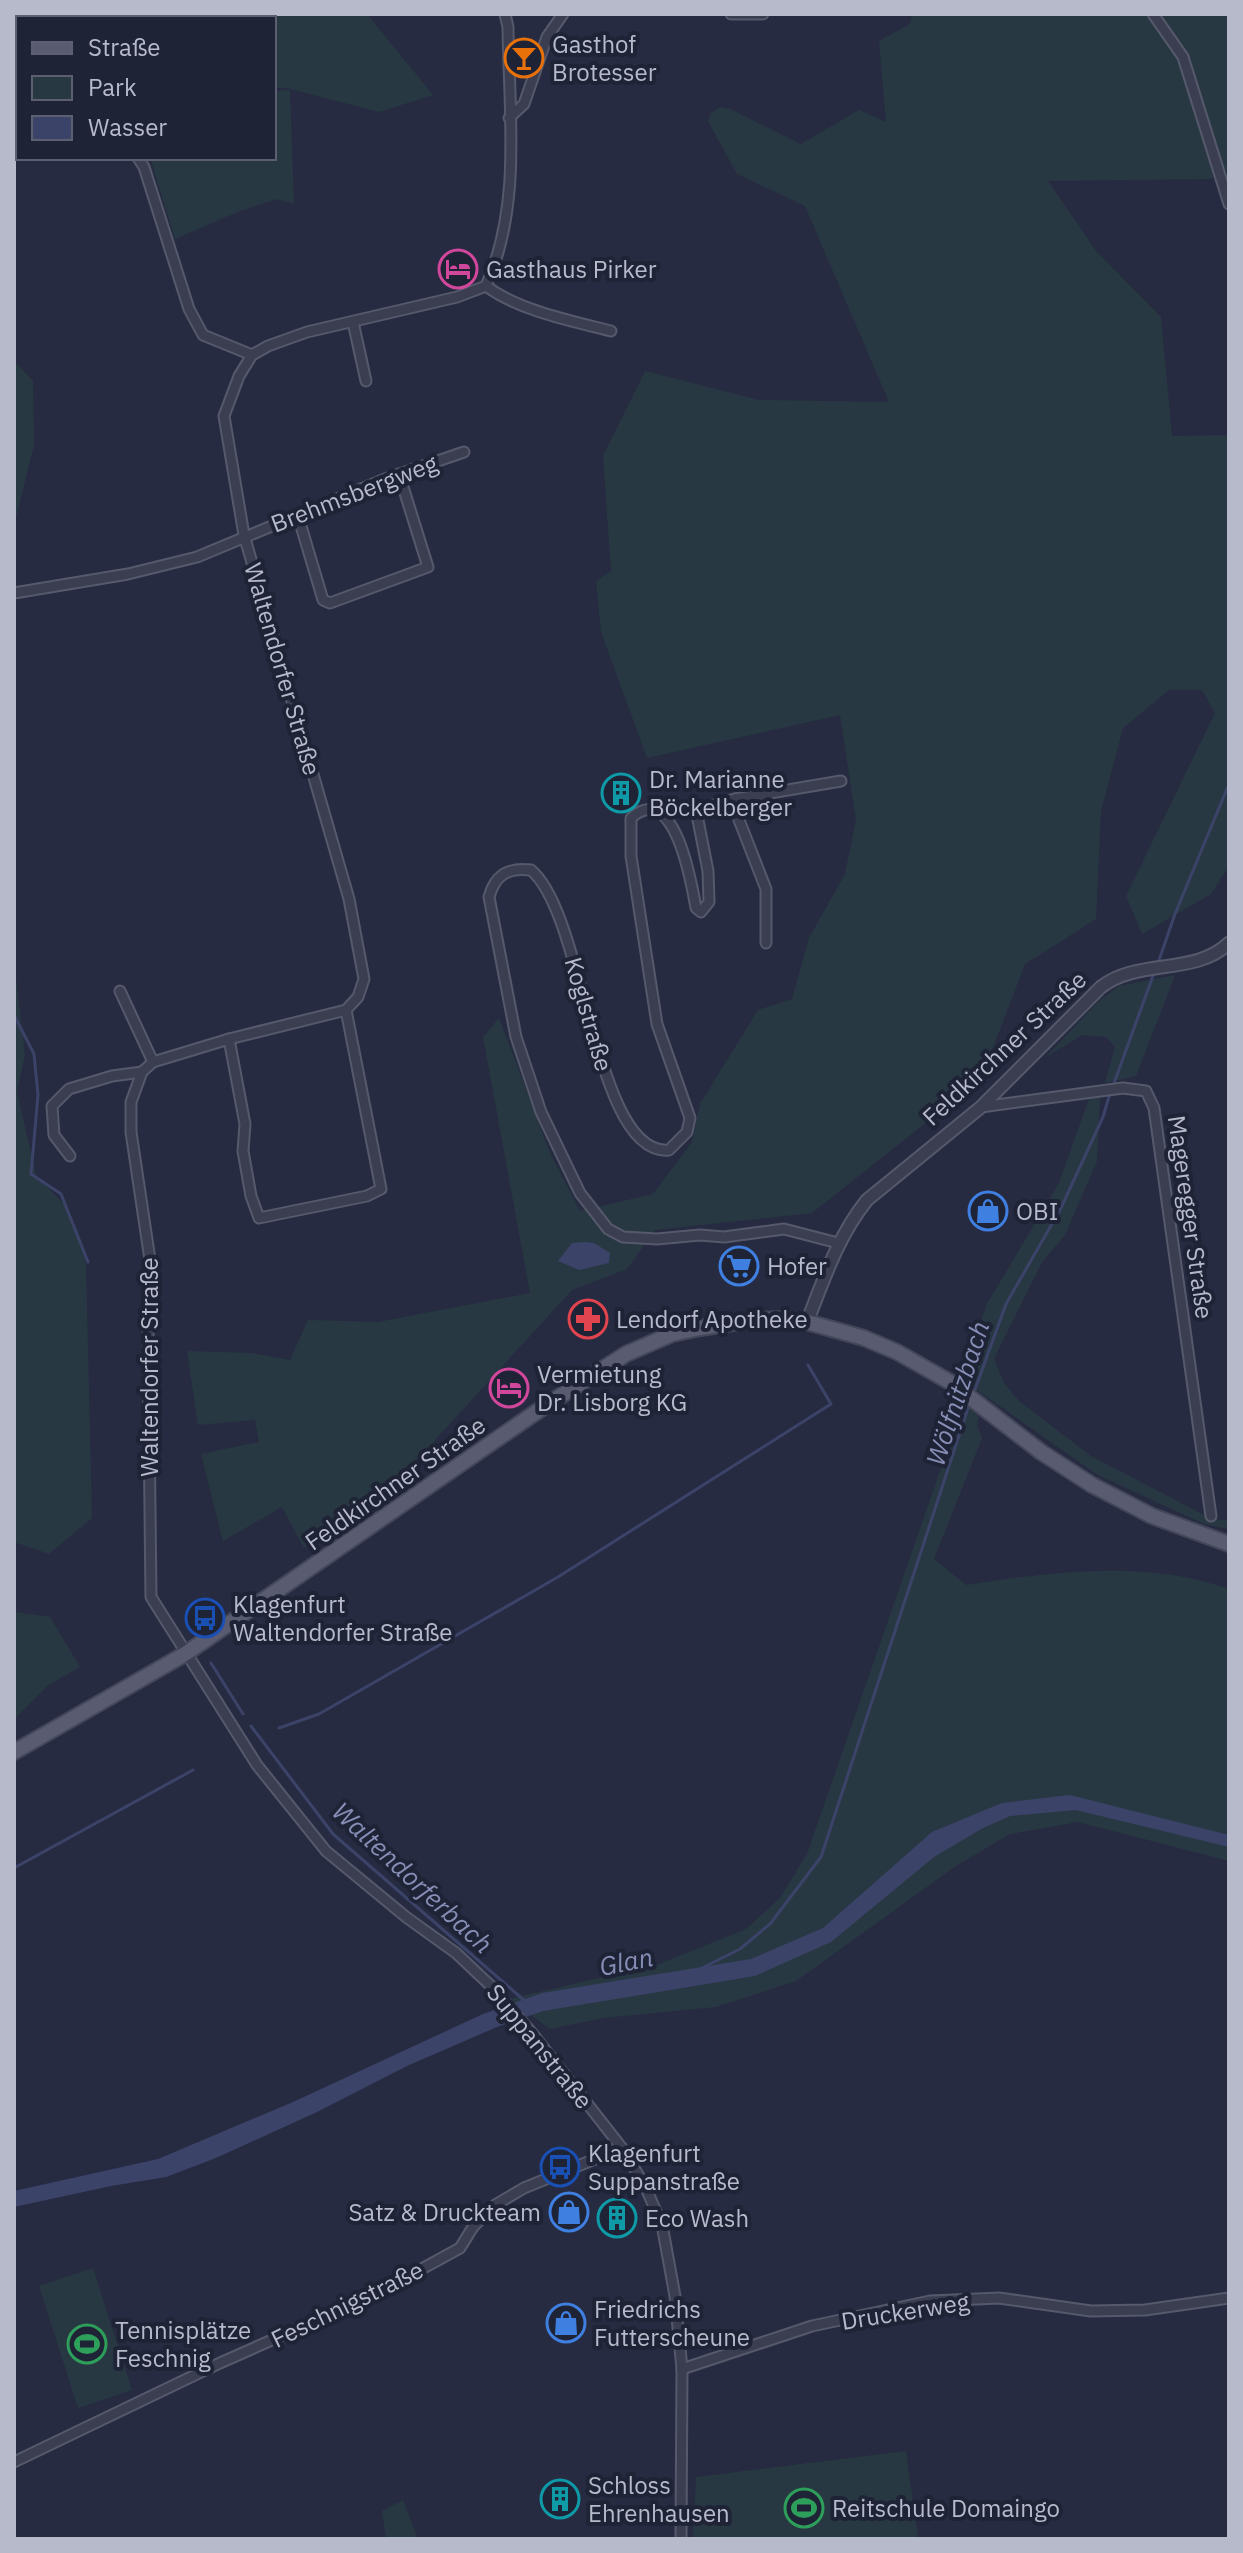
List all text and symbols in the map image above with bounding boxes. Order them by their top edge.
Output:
legend [16,16,276,160]
place label: Gasthof Brotesser [552,28,657,88]
text: Straße [88,31,160,63]
bar icon: Gasthof Brotesser [503,37,545,79]
text: Park [88,71,137,103]
text: Wasser [88,111,167,143]
hotel icon: Gasthaus Pirker [437,248,479,290]
place label: Gasthaus Pirker [486,253,657,285]
street label: Brehmsbergweg [266,446,442,539]
street label: Waltendorfer Straße [237,559,329,779]
place label: Dr. Marianne Böckelberger [649,763,792,823]
building icon: Dr. Marianne Böckelberger [600,772,642,814]
street label: Koglstraße [557,953,621,1075]
street label: Feldkirchner Straße [915,964,1093,1132]
street label: Mageregger Straße [1161,1113,1221,1321]
shop icon: OBI [967,1190,1009,1232]
place label: OBI [1016,1195,1058,1227]
supermarket icon: Hofer [718,1245,760,1287]
place label: Hofer [767,1250,827,1282]
street label: Waltendorfer Straße [133,1257,165,1477]
pharmacy icon: Lendorf Apotheke [567,1298,609,1340]
place label: Lendorf Apotheke [616,1303,808,1335]
water label: Wölfnitzbach [918,1316,996,1470]
place label: Vermietung Dr. Lisborg KG [537,1358,687,1418]
hotel icon: Vermietung Dr. Lisborg KG [488,1367,530,1409]
street label: Feldkirchner Straße [298,1409,492,1557]
place label: Klagenfurt Waltendorfer Straße [233,1588,453,1648]
bus stop icon: Klagenfurt Waltendorfer Straße [184,1597,226,1639]
water label: Waltendorferbach [326,1794,500,1960]
water label: Glan [596,1939,656,1983]
street label: Suppanstraße [480,1977,600,2115]
place label: Klagenfurt Suppanstraße [588,2137,740,2197]
bus stop icon: Klagenfurt Suppanstraße [539,2146,581,2188]
shop icon: Satz & Druckteam [548,2191,590,2233]
place label: Satz & Druckteam [348,2196,541,2228]
building icon: Eco Wash [596,2197,638,2239]
place label: Eco Wash [645,2202,749,2234]
street label: Feschnigstraße [266,2253,428,2355]
street label: Druckerweg [839,2285,972,2337]
place label: Friedrichs Futterscheune [594,2293,750,2353]
shop icon: Friedrichs Futterscheune [545,2302,587,2344]
place label: Tennisplätze Feschnig [115,2314,251,2374]
sports icon: Tennisplätze Feschnig [66,2323,108,2365]
place label: Schloss Ehrenhausen [588,2469,730,2529]
building icon: Schloss Ehrenhausen [539,2478,581,2520]
sports icon: Reitschule Domaingo [783,2487,825,2529]
place label: Reitschule Domaingo [832,2492,1060,2524]

